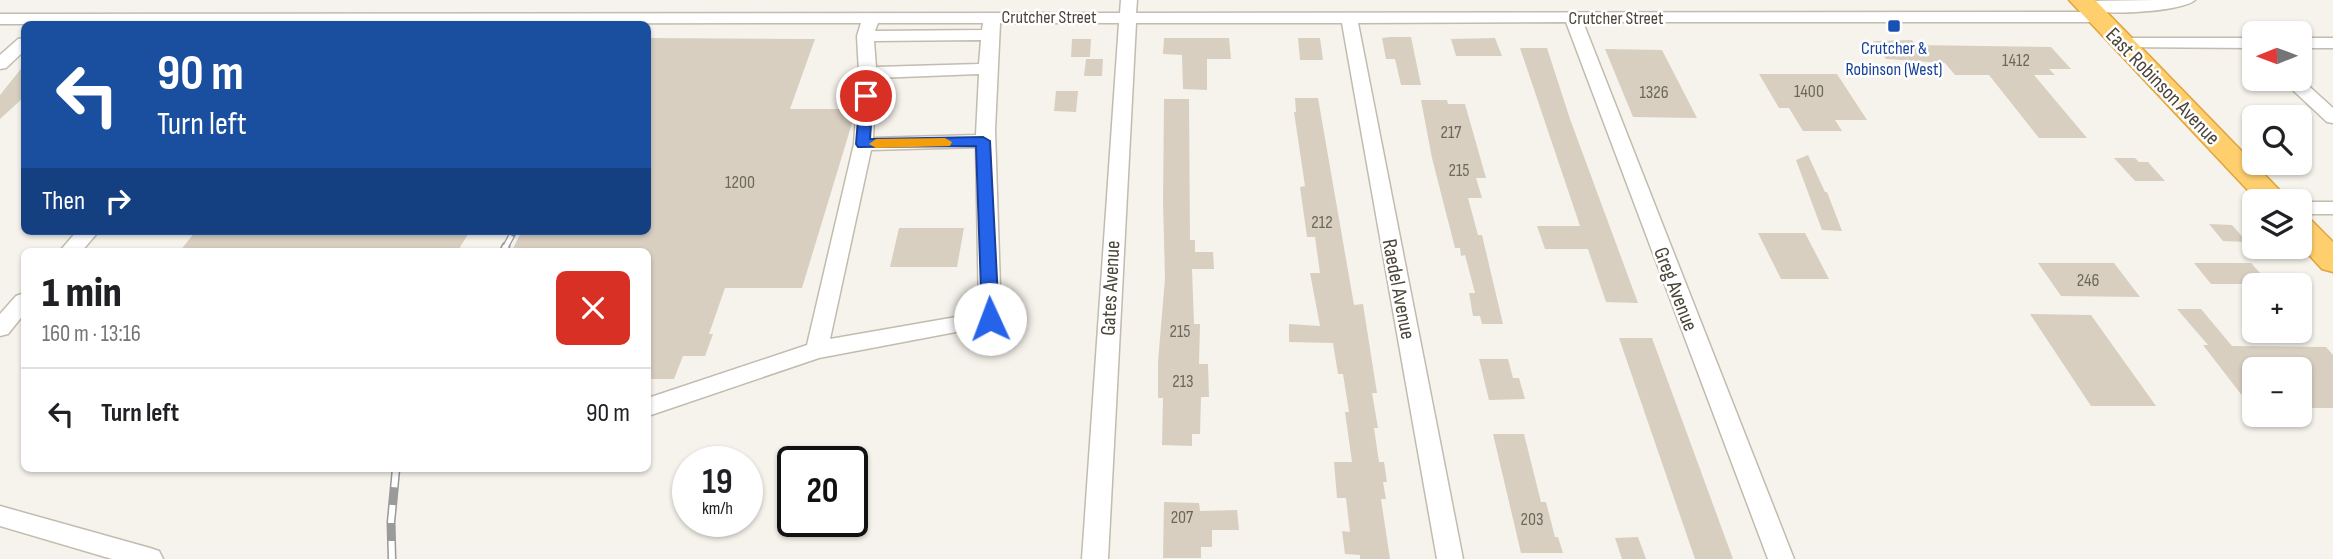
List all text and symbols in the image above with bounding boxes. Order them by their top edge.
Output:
street label: Crutcher Street [1002,7,1097,28]
street label: Crutcher Street [1569,8,1664,29]
marker: Crutcher & Robinson (West) [1886,18,1902,34]
north arrow [2242,21,2312,91]
map controls [2242,21,2312,427]
street label: East Robinson Avenue [2100,22,2225,150]
place label: Crutcher & Robinson (West) [1845,38,1943,80]
text: 90 m [157,45,244,104]
icon: left [42,49,133,140]
house number: 1412 [2002,50,2030,71]
pin [836,66,896,126]
icon: arrive [847,77,885,115]
house number: 1400 [1794,81,1824,102]
house number: 1326 [1639,82,1669,103]
text: Turn left [157,105,247,144]
button: search [2242,105,2312,175]
house number: 217 [1441,122,1462,143]
house number: 215 [1449,160,1470,181]
house number: 1200 [725,172,755,193]
icon: right [99,182,137,220]
text: Then [42,186,85,217]
button: layers [2242,189,2312,259]
house number: 212 [1311,212,1333,233]
street label: Raedel Avenue [1377,237,1420,341]
street label: Gates Avenue [1096,240,1125,336]
street label: Greg Avenue [1648,244,1703,335]
text: 1 min [42,268,122,319]
house number: 246 [2077,270,2099,291]
button: close [556,271,630,345]
button: + [2242,273,2312,343]
position arrow [953,282,1027,356]
text: 160 m · 13:16 [42,320,141,348]
house number: 215 [1170,321,1191,342]
button: − [2242,357,2312,427]
house number: 213 [1172,371,1194,392]
icon: left [42,395,80,433]
text: Turn left [101,398,179,429]
text: 90 m [586,398,630,429]
speed limit sign: 20 [777,446,868,537]
text: 19 [702,461,733,504]
text: km/h [702,498,733,519]
house number: 207 [1171,507,1194,528]
house number: 203 [1521,509,1544,530]

